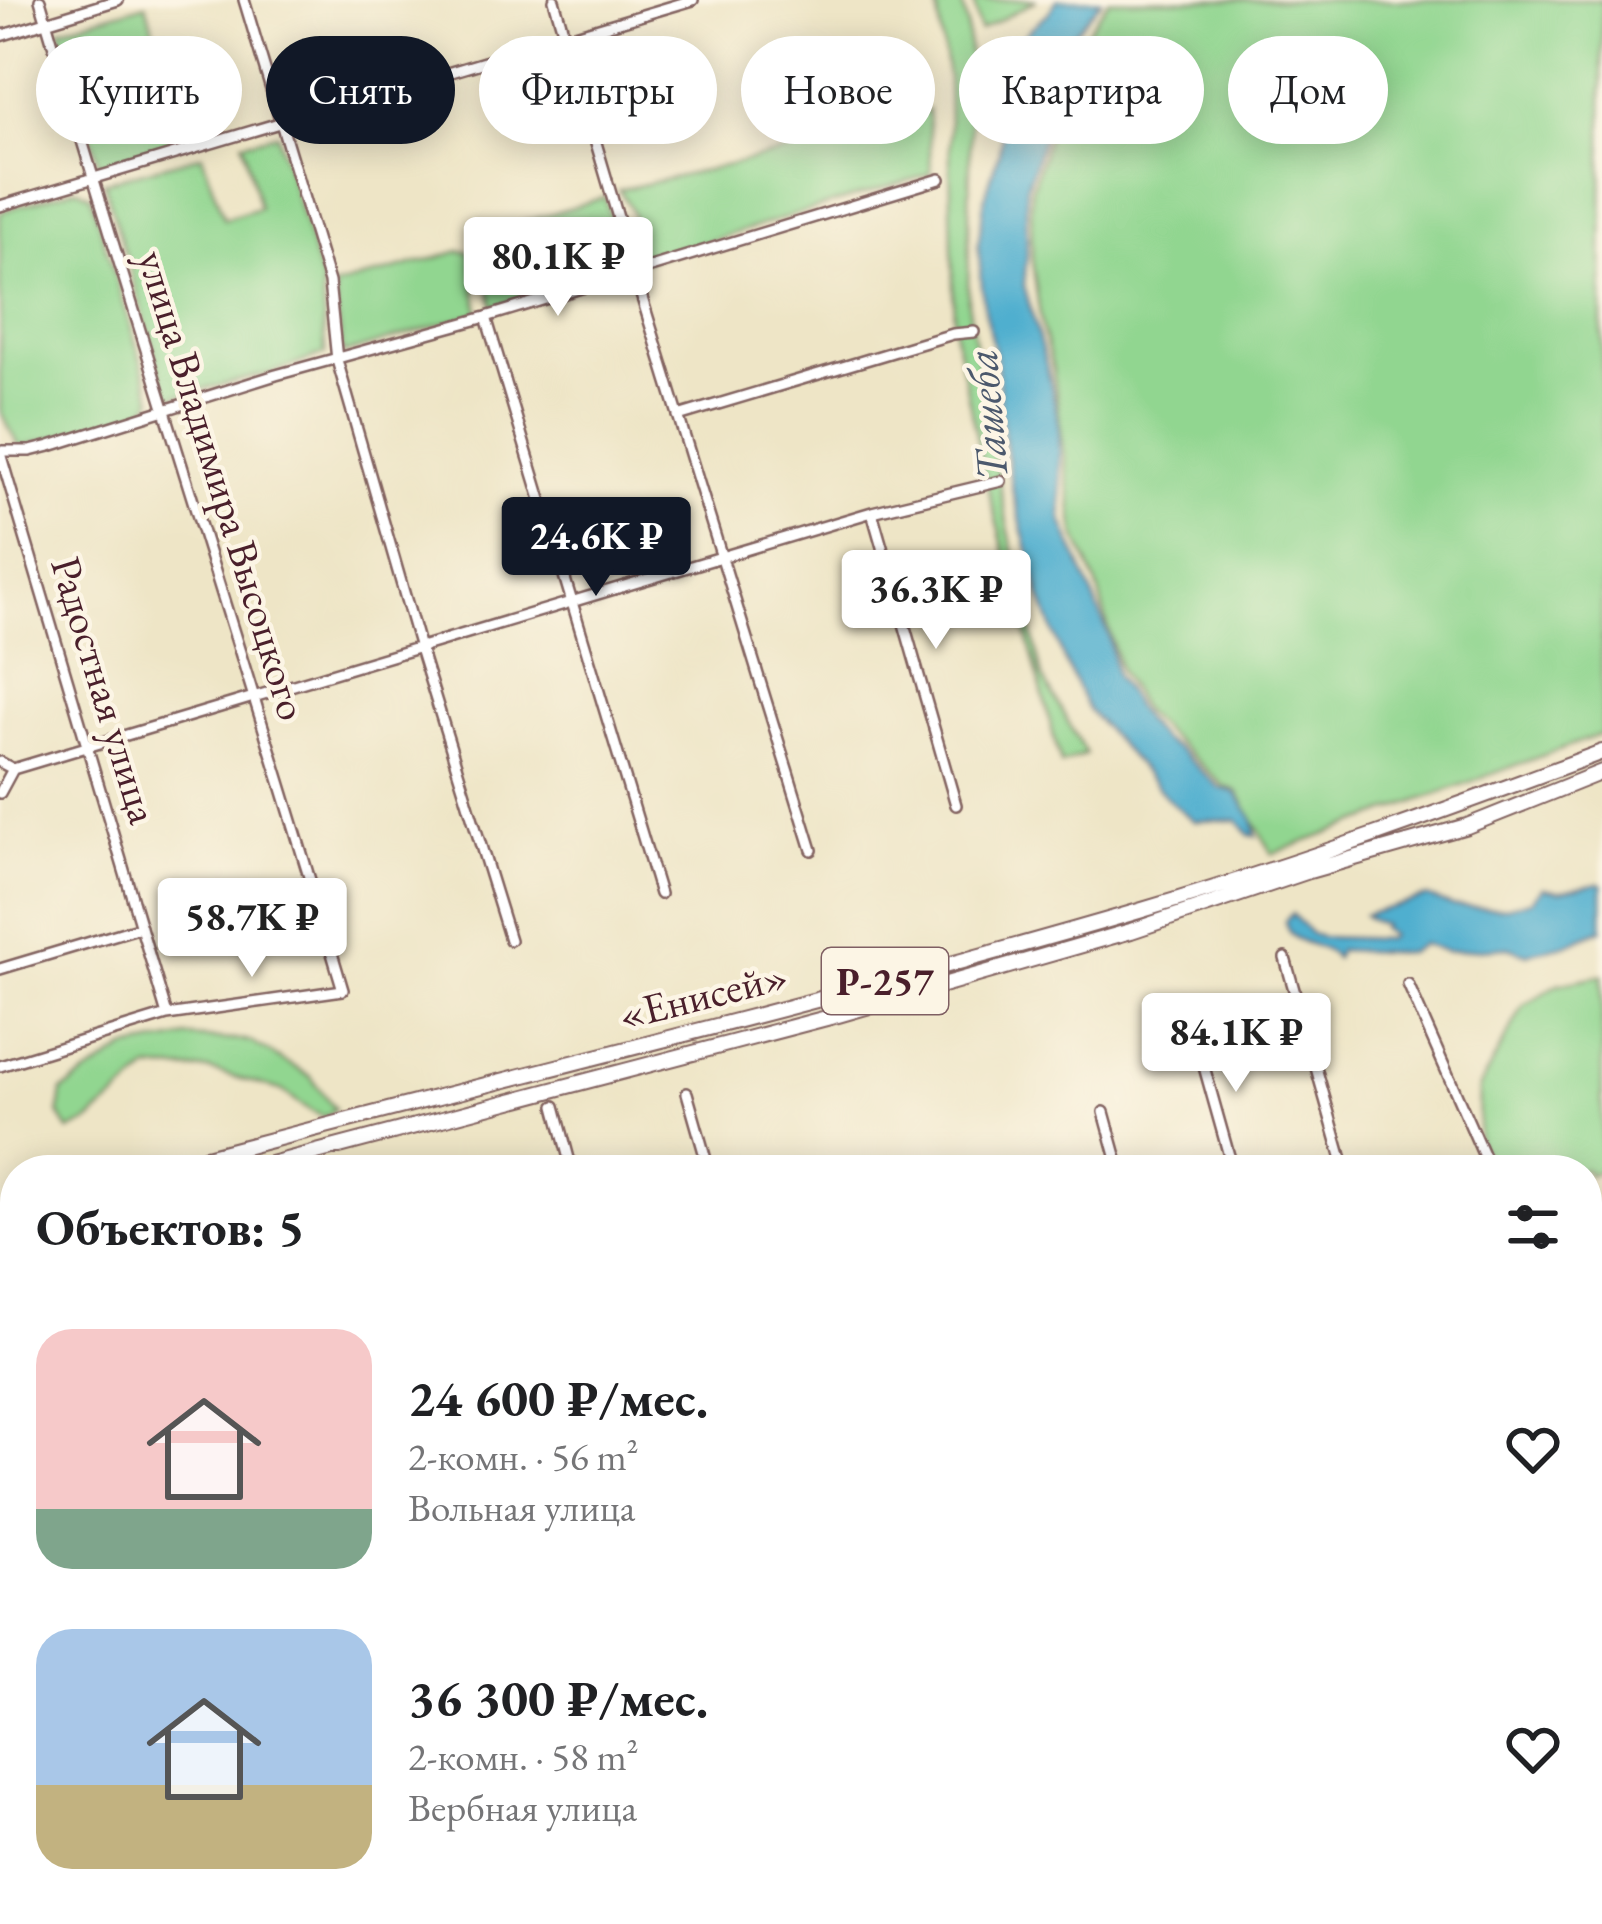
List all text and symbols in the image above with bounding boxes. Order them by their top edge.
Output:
chip: Купить [36,36,242,144]
chip: Снять [266,36,455,144]
chip: Фильтры [479,36,717,144]
chip: Новое [741,36,935,144]
chip: Квартира [959,36,1204,144]
chip: Дом [1228,36,1388,144]
pin: 80.1K ₽ [447,217,669,319]
text: 80.1K ₽ [491,230,625,281]
street label: улица Владимира Высоцкого [125,243,321,727]
water label: Ташеба [951,347,1021,483]
pin: 24.6K ₽ [485,497,707,599]
text: 24.6K ₽ [529,510,663,561]
street label: Радостная улица [38,550,172,830]
pin: 36.3K ₽ [825,550,1047,652]
text: 36.3K ₽ [869,563,1003,614]
pin: 58.7K ₽ [141,878,363,980]
text: 58.7K ₽ [185,891,319,942]
street label: «Енисей» [613,947,793,1043]
road number: Р-257 [822,948,948,1014]
pin: 84.1K ₽ [1125,993,1347,1095]
text: 84.1K ₽ [1169,1006,1303,1057]
text: Объектов: 5 [36,1194,305,1260]
icon: filters [1500,1194,1566,1260]
text: 24 600 ₽/мес. [408,1365,708,1431]
icon: home [132,1377,276,1521]
icon: heart [1500,1416,1566,1482]
text: 2-комн. · 56 m² [408,1431,639,1482]
text: Вольная улица [408,1482,635,1533]
text: 36 300 ₽/мес. [408,1665,708,1731]
icon: home [132,1677,276,1821]
icon: heart [1500,1716,1566,1782]
text: 2-комн. · 58 m² [408,1731,639,1782]
text: Вербная улица [408,1782,637,1833]

